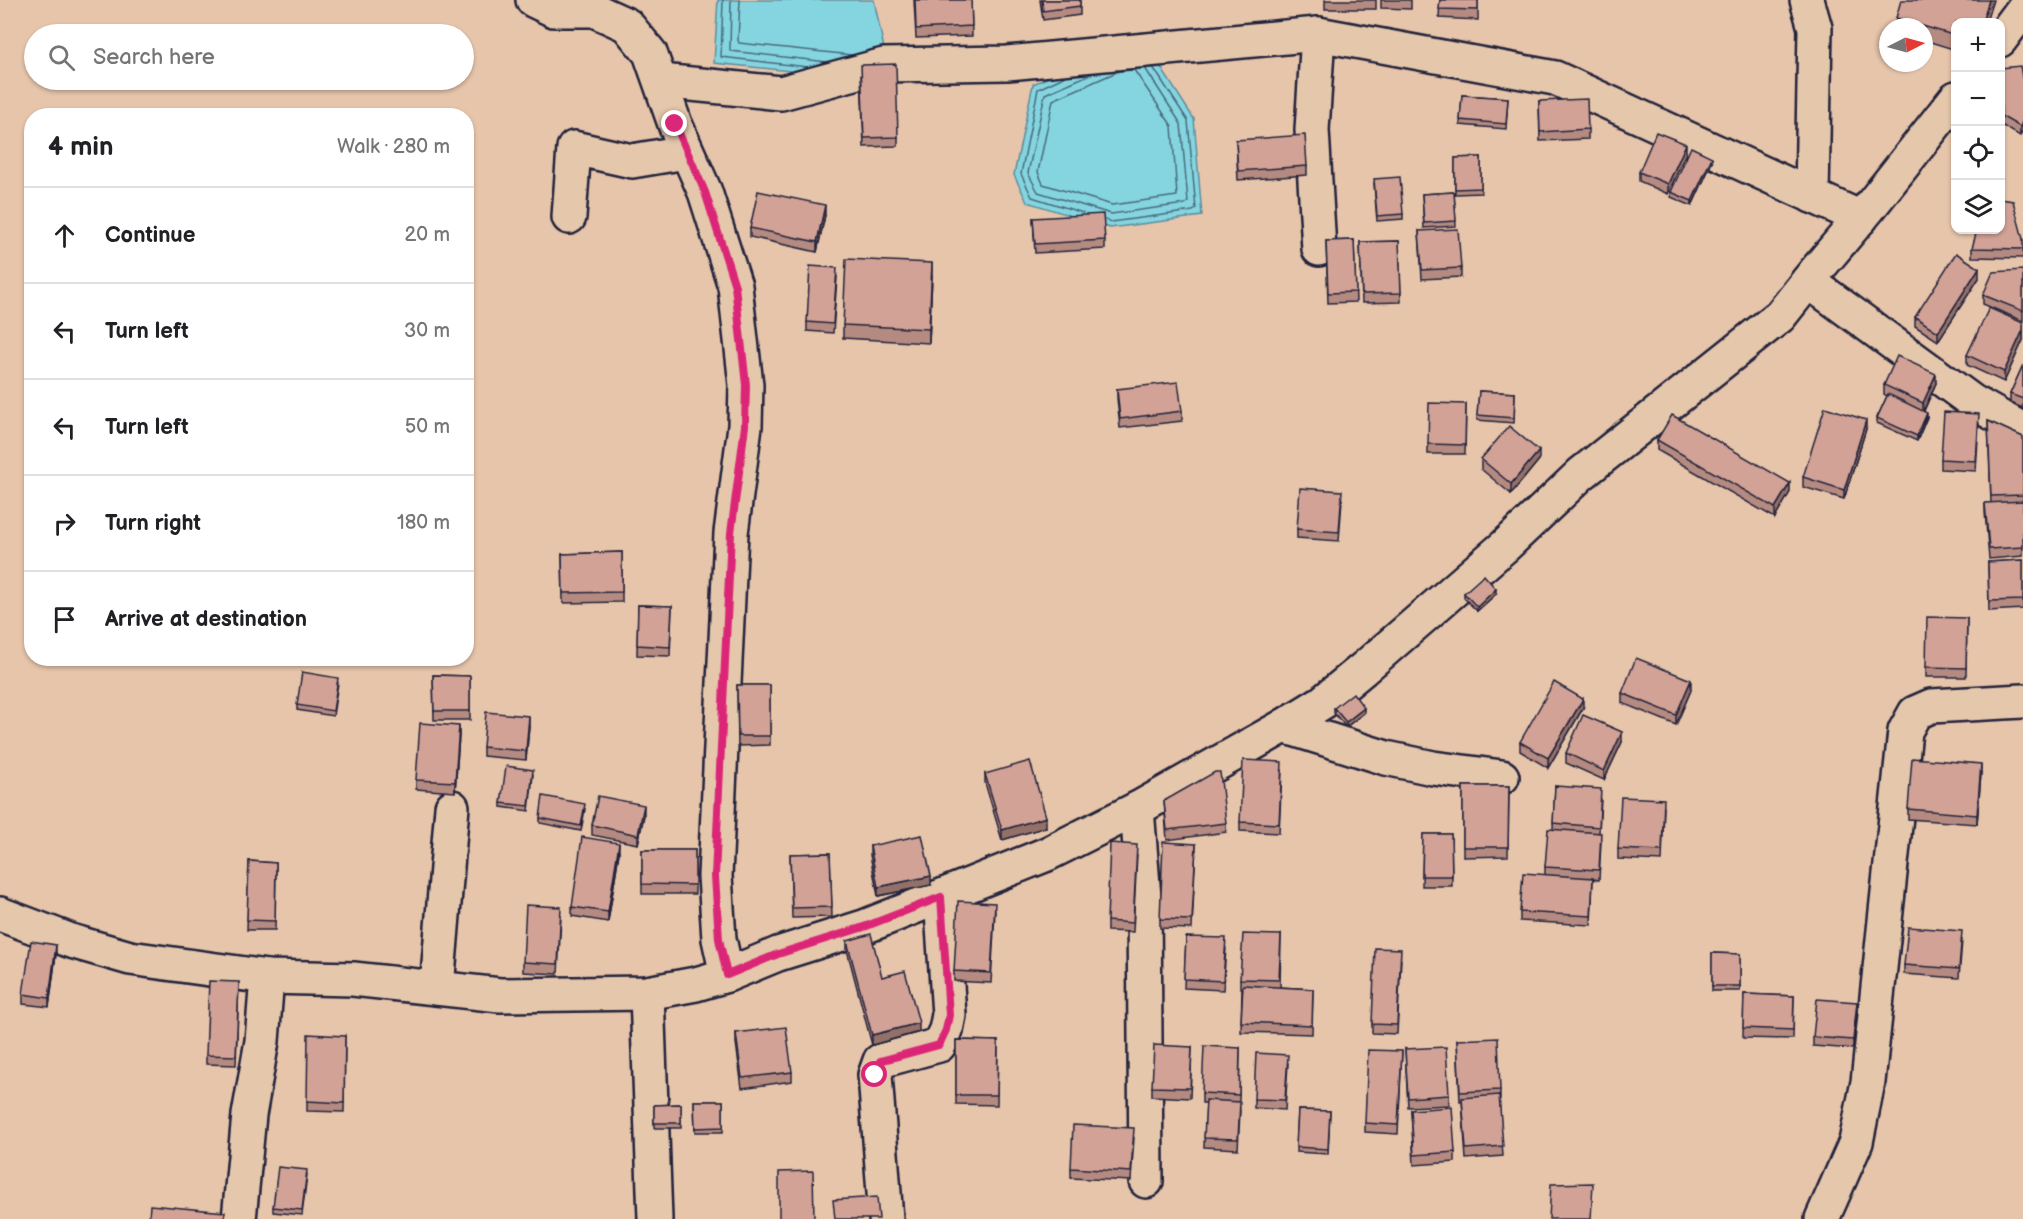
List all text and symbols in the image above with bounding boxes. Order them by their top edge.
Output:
north arrow [1879,18,1933,72]
map controls [1951,18,2005,234]
button: + [1951,18,2005,72]
search box [24,24,474,90]
icon: search [45,41,78,74]
text: Search here [93,44,215,71]
button: − [1951,72,2005,126]
route end [661,110,687,136]
button: locate [1951,126,2005,180]
text: 4 min [48,132,113,163]
text: Walk · 280 m [337,135,450,159]
button: layers [1951,180,2005,234]
icon: ahead [48,219,81,252]
text: Continue [105,222,195,249]
text: 20 m [405,223,450,247]
icon: left [48,315,81,348]
text: Turn left [105,318,189,345]
text: 30 m [404,319,450,343]
icon: left [48,411,81,444]
text: Turn left [105,414,189,441]
text: 50 m [405,415,450,439]
icon: right [48,507,81,540]
text: Turn right [105,510,201,537]
text: 180 m [397,511,450,535]
icon: arrive [48,603,81,636]
text: Arrive at destination [105,606,307,633]
route start [861,1061,887,1087]

